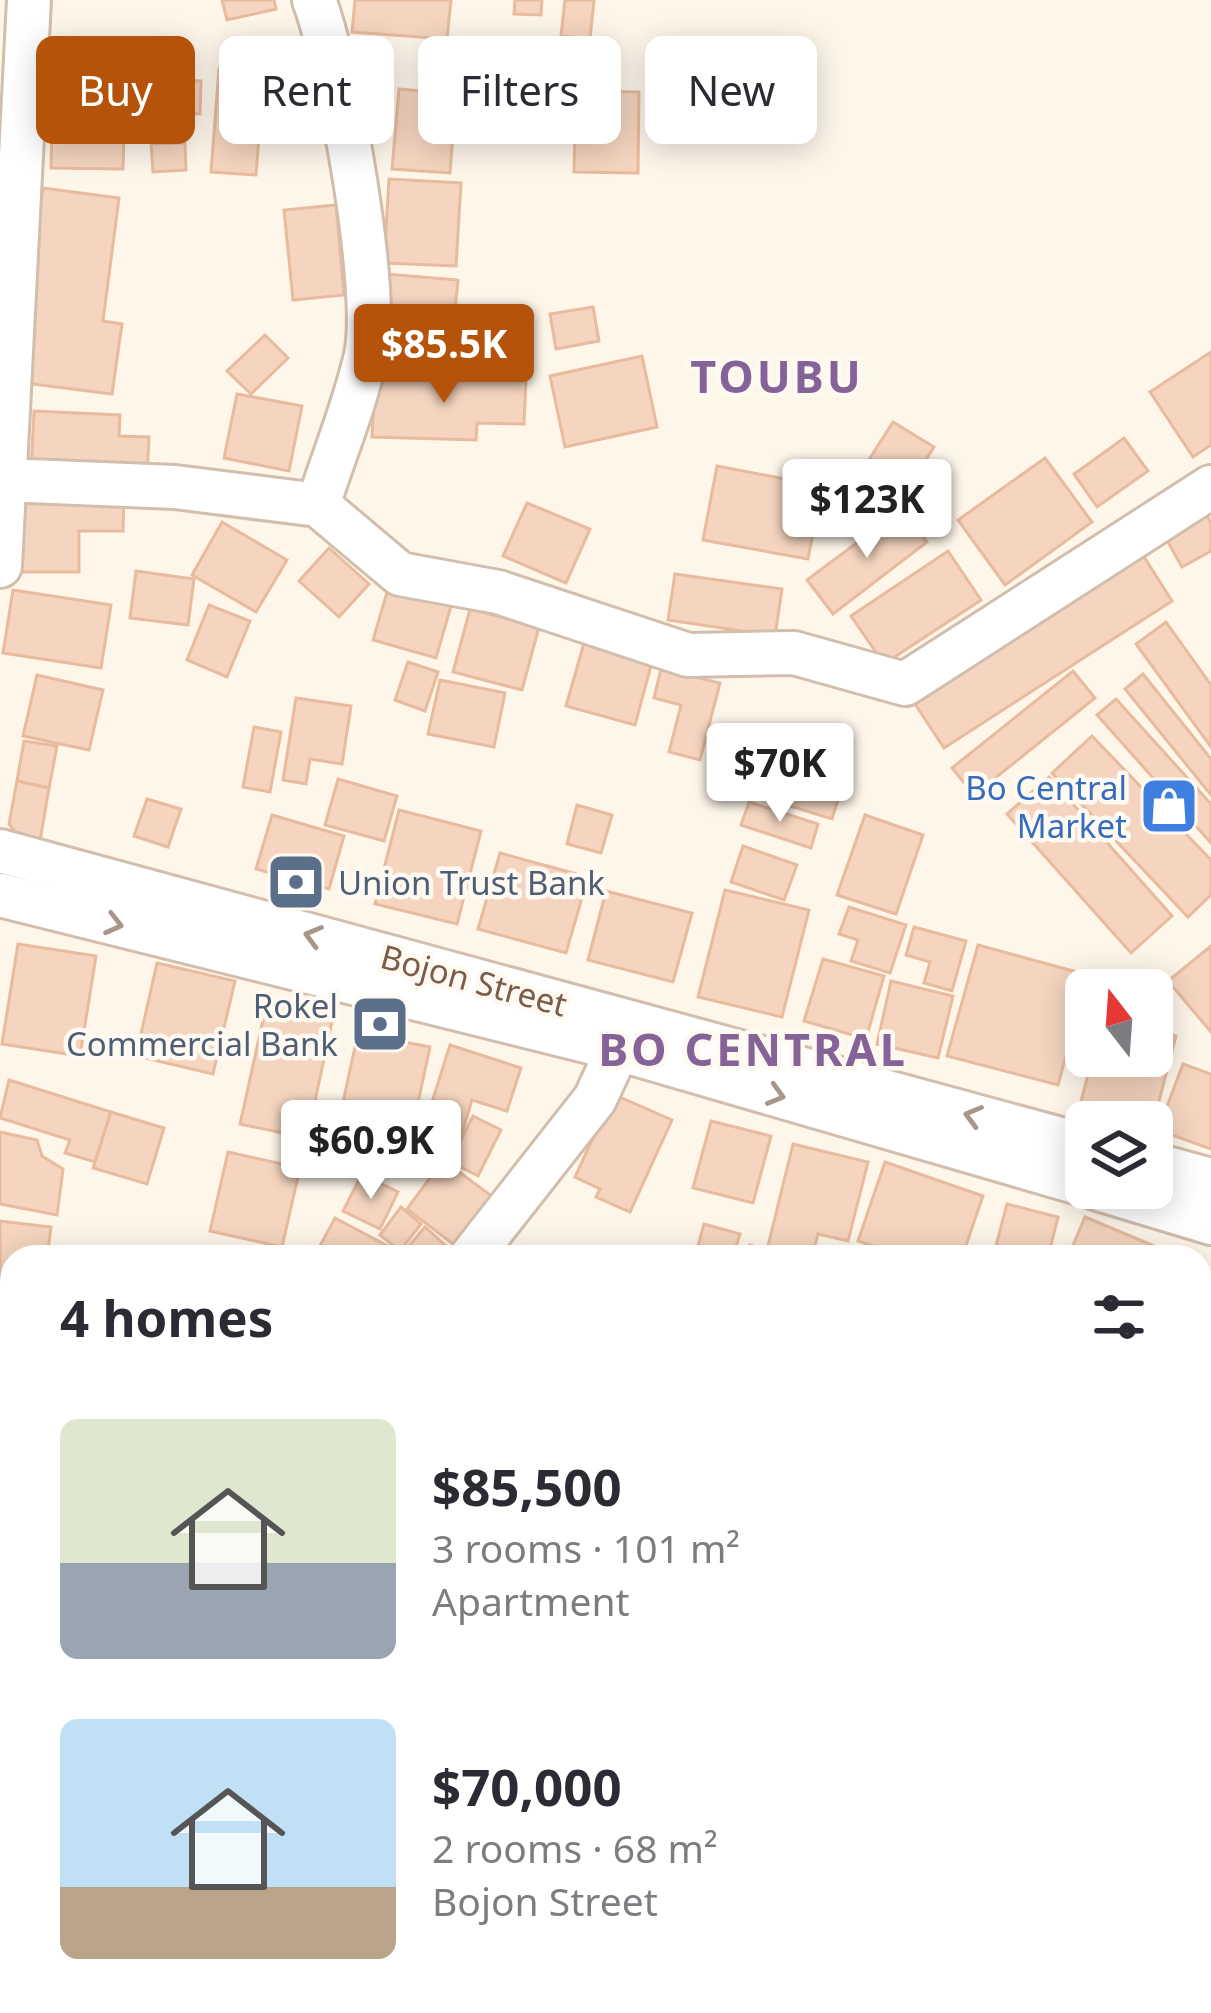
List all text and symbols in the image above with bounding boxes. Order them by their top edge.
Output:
chip: Buy [36,36,195,144]
chip: Rent [219,36,394,144]
chip: Filters [418,36,621,144]
chip: New [645,36,817,144]
pin: $85.5K [346,304,542,406]
text: $85.5K [381,316,507,369]
district label: TOUBU [690,345,864,406]
pin: $123K [783,459,951,561]
text: $123K [809,471,925,524]
pin: $70K [709,723,851,825]
text: $70K [734,735,826,788]
place label: Bo Central Market [965,765,1127,848]
shop icon: Bo Central Market [1138,775,1200,837]
bank icon: Union Trust Bank [265,851,327,913]
place label: Union Trust Bank [338,860,605,905]
one-way arrow [103,909,123,934]
one-way arrow [303,926,324,951]
street label: Bojon Street [376,934,572,1026]
north arrow [1065,969,1173,1077]
map controls [1065,969,1173,1209]
place label: Rokel Commercial Bank [66,983,338,1066]
bank icon: Rokel Commercial Bank [349,993,411,1055]
district label: BO CENTRAL [598,1018,908,1079]
one-way arrow [764,1081,785,1106]
pin: $60.9K [273,1100,469,1202]
button: layers [1065,1101,1173,1209]
one-way arrow [963,1105,984,1130]
text: $60.9K [308,1112,434,1165]
text: 4 homes [60,1282,273,1352]
icon: filters [1086,1284,1152,1350]
text: $85,500 [432,1451,622,1521]
icon: home [156,1467,300,1611]
text: 3 rooms · 101 m² [432,1521,740,1574]
text: Apartment [432,1574,630,1627]
text: $70,000 [432,1751,622,1821]
icon: home [156,1767,300,1911]
text: 2 rooms · 68 m² [432,1821,718,1874]
text: Bojon Street [432,1874,658,1927]

